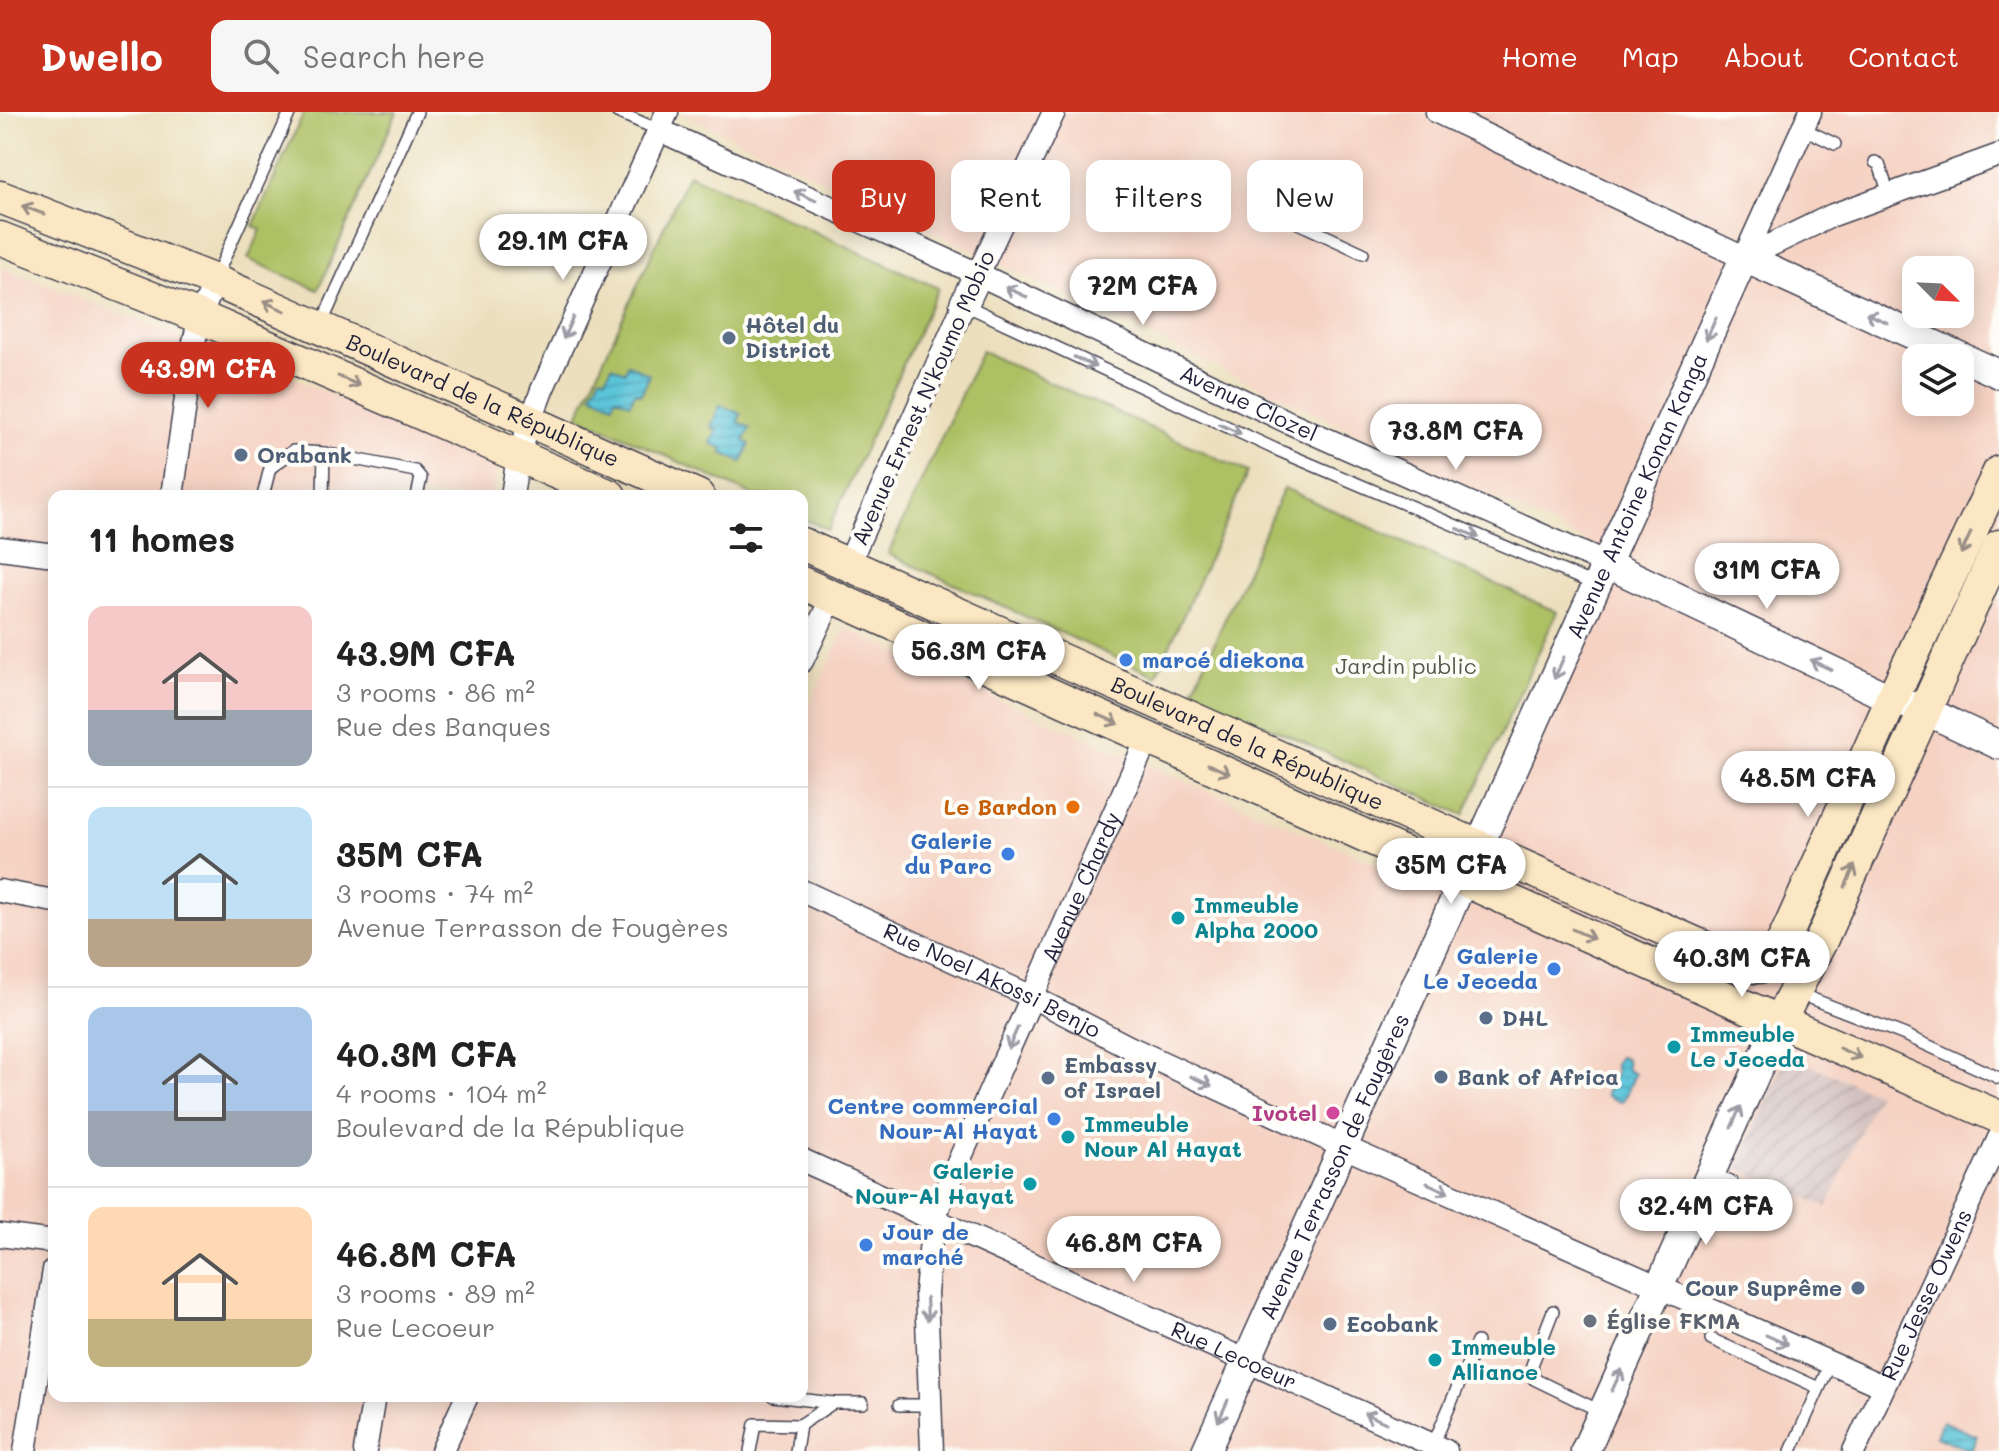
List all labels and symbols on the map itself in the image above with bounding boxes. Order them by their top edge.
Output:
one-way arrow [793,187,817,202]
one-way arrow [21,202,45,216]
pin: 29.1M CFA [471,214,655,282]
street label: Avenue Ernest N'koumo Mobio [844,246,1001,550]
north arrow [1902,256,1974,328]
pin: 72M CFA [1069,259,1217,327]
one-way arrow [1004,284,1028,299]
one-way arrow [262,298,287,313]
place label: Hôtel du District [745,310,839,364]
one-way arrow [1865,310,1889,325]
one-way arrow [560,316,575,340]
one-way arrow [1703,316,1718,340]
street label: Boulevard de la République [342,326,624,473]
marker: Hôtel du District [720,329,738,347]
pin: 43.9M CFA [116,342,300,410]
street label: Avenue Antoine Konan Kanga [1559,348,1713,643]
one-way arrow [1073,355,1097,370]
street label: Avenue Clozel [1176,358,1322,447]
one-way arrow [337,374,361,389]
pin: 73.8M CFA [1364,404,1548,472]
one-way arrow [1218,422,1242,437]
place label: Orabank [257,440,352,469]
marker: Orabank [232,446,250,464]
one-way arrow [1456,526,1480,541]
one-way arrow [1958,531,1973,555]
pin: 31M CFA [1693,543,1841,611]
pin: 56.3M CFA [887,624,1071,692]
place label: marcé diekona [1142,645,1304,674]
marker: marcé diekona [1117,651,1135,669]
park label: Jardin public [1335,651,1477,680]
one-way arrow [1551,656,1566,680]
one-way arrow [1810,657,1834,672]
street label: Boulevard de la République [1107,669,1389,816]
one-way arrow [1096,712,1120,727]
pin: 48.5M CFA [1716,751,1900,819]
one-way arrow [1207,762,1231,777]
place label: Le Bardon [944,792,1057,821]
marker: Le Bardon [1064,798,1082,816]
street label: Avenue Chardy [1034,807,1127,966]
place label: Galerie du Parc [904,826,992,880]
pin: 35M CFA [1377,838,1525,906]
marker: Galerie du Parc [999,845,1017,863]
one-way arrow [1843,864,1858,888]
place label: Immeuble Alpha 2000 [1194,890,1318,944]
marker: Immeuble Alpha 2000 [1169,909,1187,927]
street label: Rue Noel Akossi Benjo [879,916,1106,1044]
one-way arrow [1570,928,1595,943]
pin: 40.3M CFA [1650,931,1834,999]
place label: Galerie Le Jeceda [1423,941,1538,995]
marker: Galerie Le Jeceda [1545,960,1563,978]
place label: DHL [1502,1003,1548,1032]
street label: Avenue Terrasson de Fougères [1252,1009,1415,1324]
marker: DHL [1477,1009,1495,1027]
place label: Immeuble Le Jeceda [1690,1019,1805,1073]
one-way arrow [1005,1025,1020,1050]
marker: Immeuble Le Jeceda [1665,1038,1683,1056]
one-way arrow [1838,1046,1862,1061]
place label: Embassy of Israel [1064,1050,1161,1104]
place label: Bank of Africa [1457,1062,1619,1091]
marker: Bank of Africa [1432,1068,1450,1086]
marker: Embassy of Israel [1039,1069,1057,1087]
one-way arrow [1189,1074,1213,1089]
place label: Centre commercial Nour-Al Hayat [828,1091,1038,1145]
place label: Ivotel [1252,1098,1317,1127]
marker: Ivotel [1324,1104,1342,1122]
one-way arrow [1729,1106,1744,1130]
place label: Immeuble Nour Al Hayat [1084,1109,1242,1163]
marker: Centre commercial Nour-Al Hayat [1045,1110,1063,1128]
marker: Immeuble Nour Al Hayat [1059,1128,1077,1146]
place label: Galerie Nour-Al Hayat [855,1156,1014,1210]
marker: Galerie Nour-Al Hayat [1021,1175,1039,1193]
pin: 32.4M CFA [1614,1179,1798,1247]
one-way arrow [1425,1182,1449,1197]
street label: Rue Jesse Owens [1874,1204,1978,1385]
pin: 46.8M CFA [1042,1216,1226,1284]
place label: Jour de marché [882,1217,969,1271]
marker: Jour de marché [857,1236,875,1254]
place label: Cour Suprême [1685,1273,1842,1302]
marker: Cour Suprême [1849,1279,1867,1297]
one-way arrow [919,1295,934,1322]
place label: Église FKMA [1606,1306,1740,1335]
place label: Ecobank [1346,1309,1439,1338]
marker: Église FKMA [1581,1312,1599,1330]
street label: Rue Lecoeur [1167,1314,1302,1396]
marker: Ecobank [1321,1315,1339,1333]
place label: Immeuble Alliance [1451,1332,1556,1386]
one-way arrow [1764,1334,1789,1349]
marker: Immeuble Alliance [1426,1351,1444,1369]
one-way arrow [1611,1368,1626,1393]
one-way arrow [1215,1398,1230,1423]
one-way arrow [1363,1410,1388,1425]

